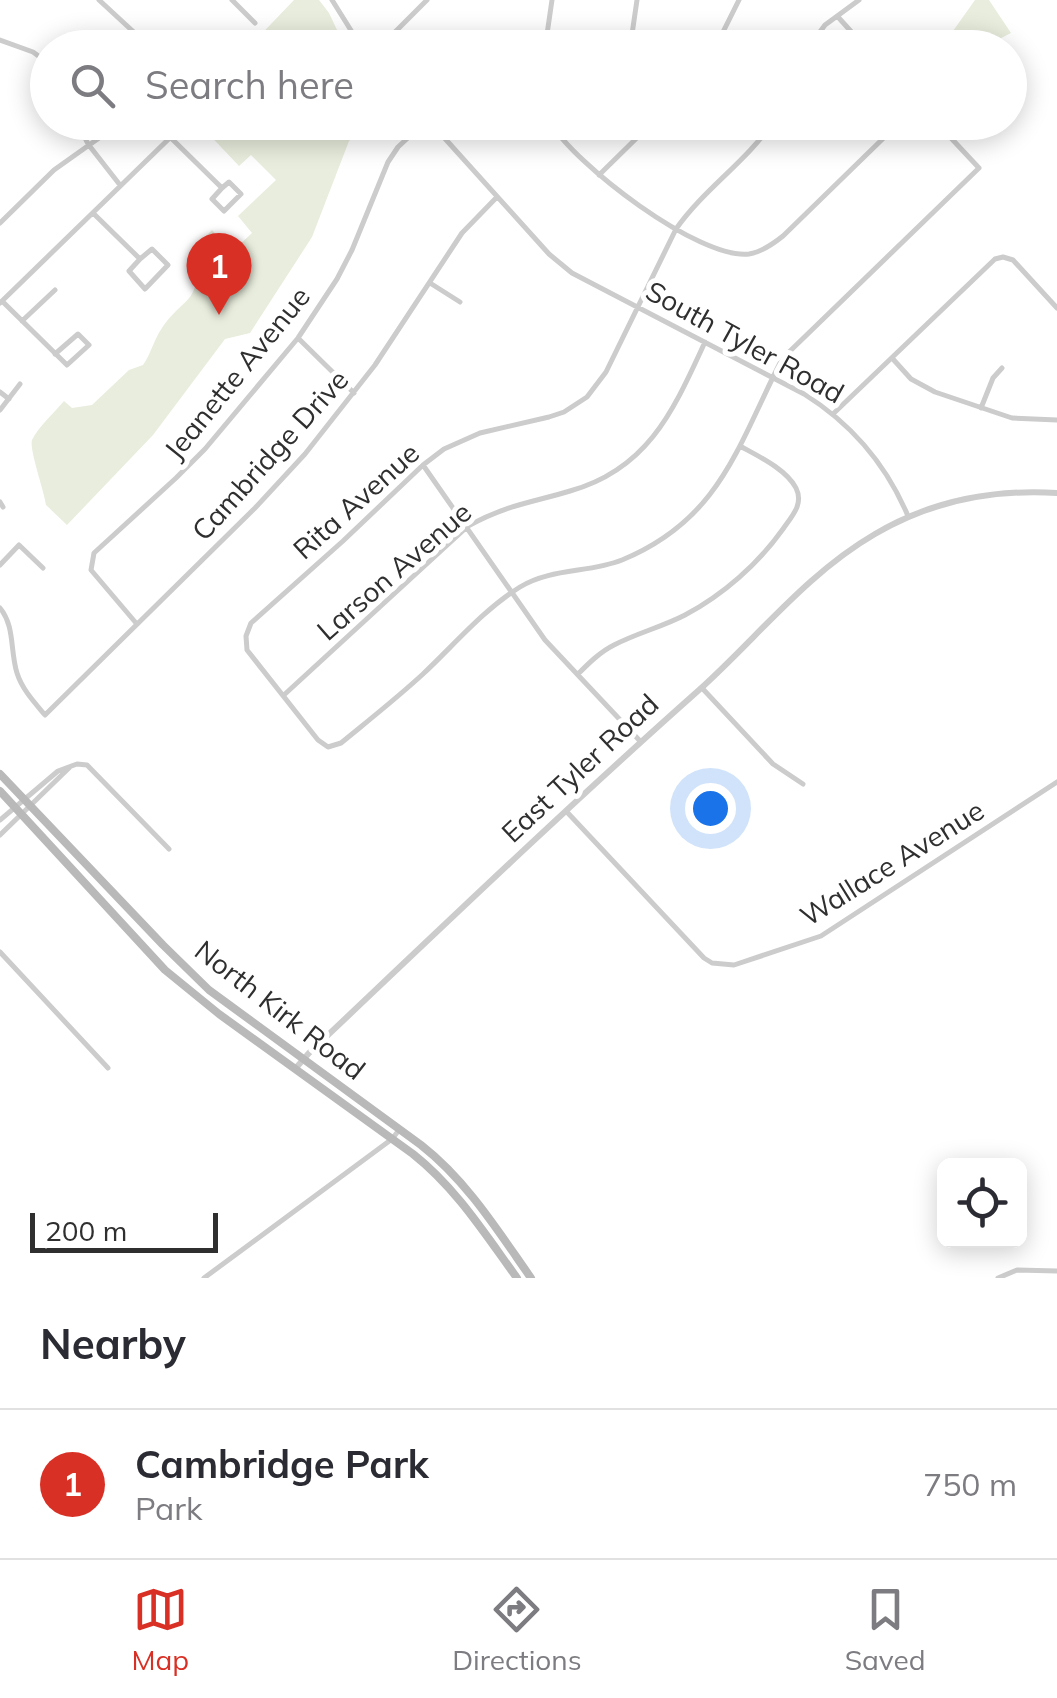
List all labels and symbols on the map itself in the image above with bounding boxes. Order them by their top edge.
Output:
pin: 1 [186,232,252,315]
street label: South Tyler Road [640,273,850,410]
street label: Jeanette Avenue [156,279,317,466]
street label: Cambridge Drive [184,362,355,547]
street label: Rita Avenue [285,435,426,566]
street label: Larson Avenue [309,494,478,647]
street label: East Tyler Road [494,686,665,849]
your location [685,783,736,834]
street label: Wallace Avenue [793,792,990,933]
street label: North Kirk Road [188,932,372,1087]
scale bar [30,1208,218,1252]

